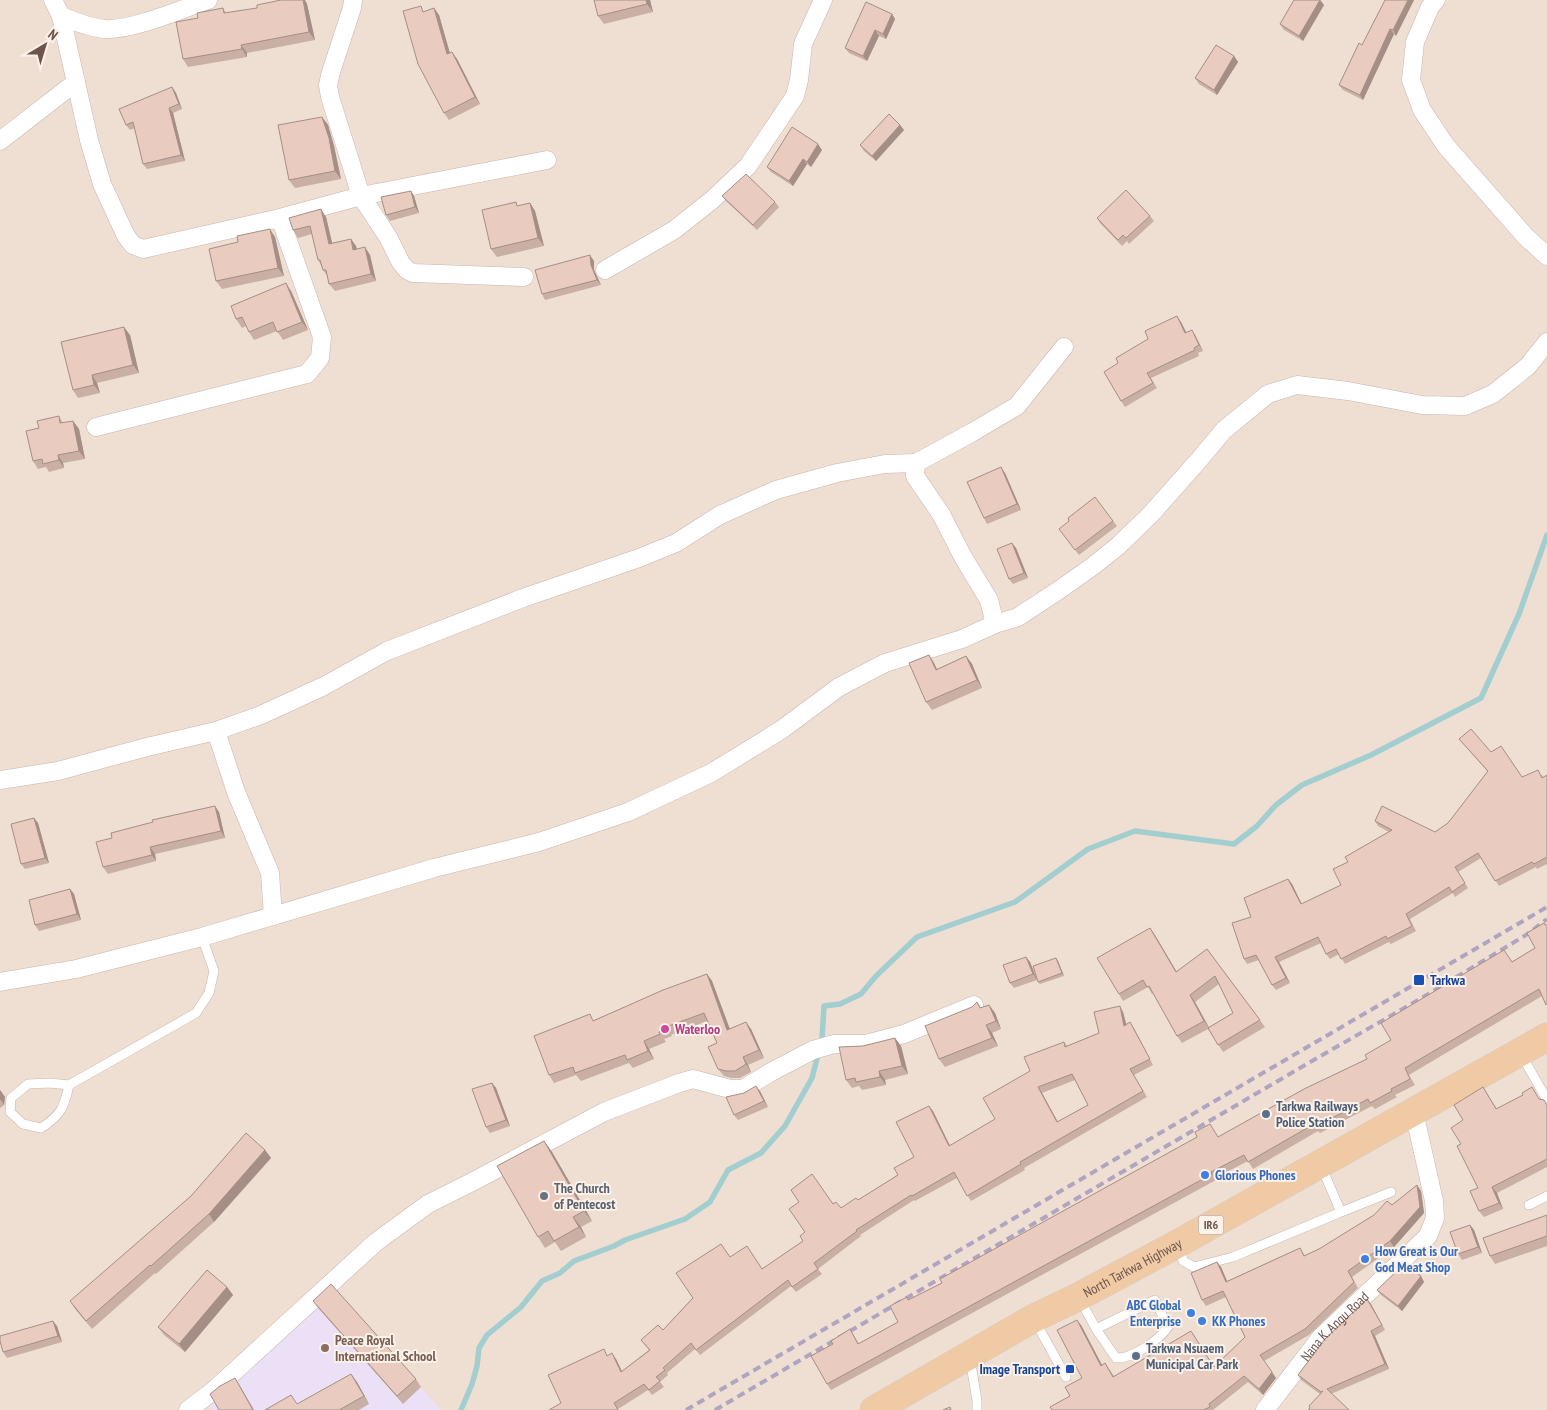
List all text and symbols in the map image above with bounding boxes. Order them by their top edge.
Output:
north arrow [20,20,70,70]
text: N [44,25,62,44]
place label: Tarkwa [1430,971,1465,989]
marker: Tarkwa [1412,973,1426,987]
place label: Waterloo [674,1020,720,1038]
marker: Waterloo [659,1023,671,1035]
place label: Tarkwa Railways Police Station [1276,1097,1358,1131]
marker: Tarkwa Railways Police Station [1260,1108,1272,1120]
place label: Glorious Phones [1215,1166,1296,1184]
marker: Glorious Phones [1199,1169,1211,1181]
place label: The Church of Pentecost [554,1179,615,1213]
marker: The Church of Pentecost [538,1190,550,1202]
road number: IR6 [1198,1216,1224,1234]
street label: North Tarkwa Highway [1080,1234,1185,1302]
place label: How Great is Our God Meat Shop [1375,1242,1459,1276]
marker: How Great is Our God Meat Shop [1359,1253,1371,1265]
street label: Nana K. Angu Road [1297,1288,1373,1365]
place label: ABC Global Enterprise [1125,1296,1182,1330]
marker: ABC Global Enterprise [1185,1307,1197,1319]
place label: KK Phones [1212,1312,1266,1330]
marker: KK Phones [1196,1315,1208,1327]
place label: Peace Royal International School [335,1331,436,1365]
place label: Tarkwa Nsuaem Municipal Car Park [1146,1339,1238,1373]
marker: Peace Royal International School [319,1342,331,1354]
marker: Tarkwa Nsuaem Municipal Car Park [1130,1350,1142,1362]
place label: Image Transport [979,1360,1060,1378]
marker: Image Transport [1064,1363,1076,1375]

